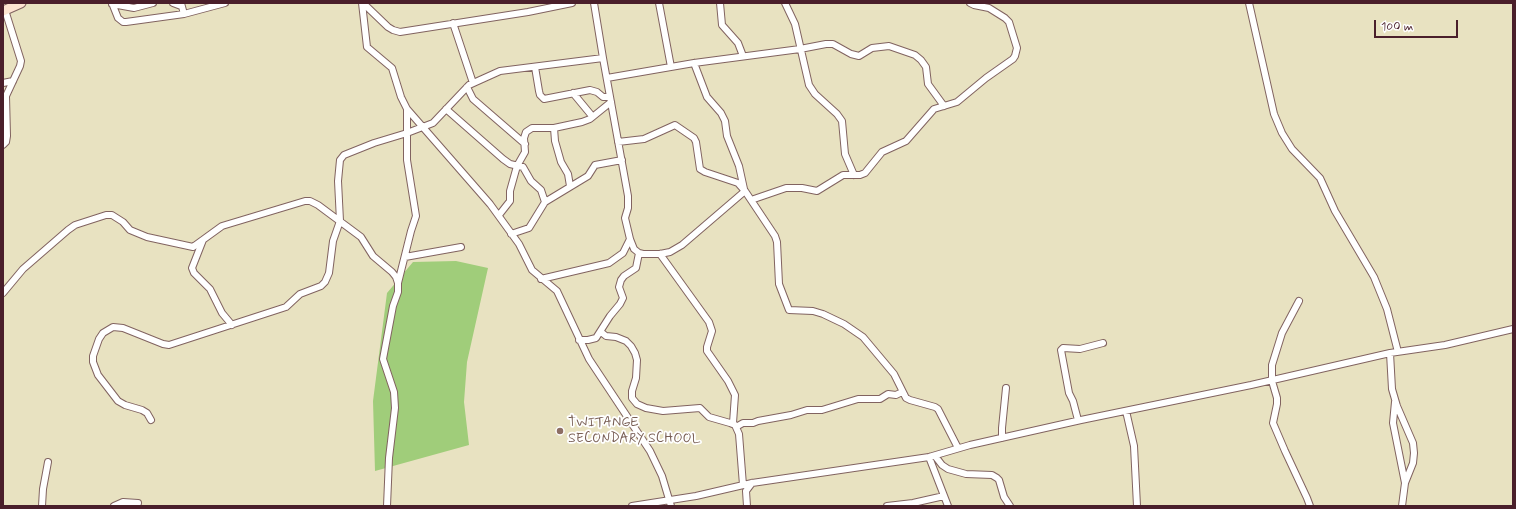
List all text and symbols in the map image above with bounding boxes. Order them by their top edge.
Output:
scale bar [1376,12,1460,38]
text: 100 m [1381,19,1413,35]
place label: TWITANGE SECONDARY SCHOOL [568,415,700,448]
marker: TWITANGE SECONDARY SCHOOL [555,426,565,436]

